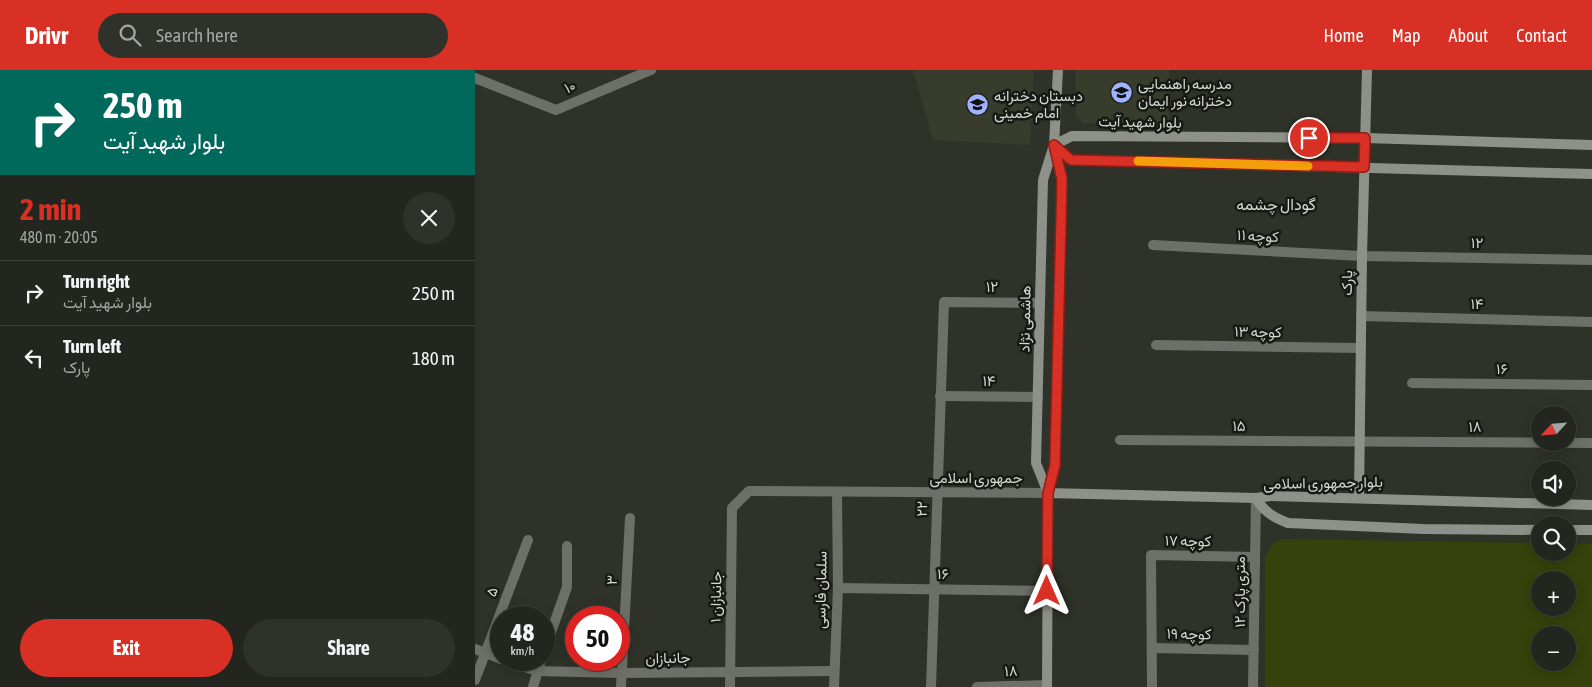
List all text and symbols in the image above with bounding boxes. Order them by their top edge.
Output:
search box [98,13,448,58]
icon: search [116,21,144,49]
text: Drivr [25,22,68,49]
text: Search here [156,24,238,46]
text: Home [1324,25,1364,46]
text: Map [1392,25,1421,46]
text: About [1449,25,1488,46]
text: Contact [1516,25,1567,46]
place label: مدرسه راهنمایی دخترانه نور ایمان [1138,75,1232,110]
street label: ۱۰ [562,77,578,96]
school or university icon: مدرسه راهنمایی دخترانه نور ایمان [1110,81,1134,105]
text: 250 m [103,85,182,125]
place label: دبستان دخترانه امام خمینی [994,87,1083,123]
icon: right [20,90,85,155]
school or university icon: دبستان دخترانه امام خمینی [966,93,990,117]
street label: بلوار شهید آیت [1098,112,1182,132]
pin [1288,117,1330,159]
icon: arrive [1295,124,1323,152]
text: بلوار شهید آیت [103,128,225,154]
text: 2 min [20,192,81,226]
button: close [403,192,455,244]
district label: گودال چشمه [1236,195,1316,216]
street label: کوچه ۱۱ [1237,226,1280,247]
text: 480 m · 20:05 [20,228,98,246]
street label: ۱۲ [1471,234,1483,251]
text: Turn right [63,270,130,292]
street label: پارک [1338,270,1357,296]
street label: ۱۲ [986,278,998,295]
icon: right [20,279,48,307]
text: 250 m [412,282,455,304]
street label: هاشمی نژاد [1015,285,1036,353]
text: بلوار شهید آیت [63,293,152,311]
street label: ۱۴ [1470,295,1484,312]
street label: کوچه ۱۳ [1234,323,1282,342]
text: Turn left [63,335,121,357]
icon: left [20,344,48,372]
text: 180 m [412,347,455,369]
text: پارک [63,358,90,376]
street label: ۱۶ [1496,360,1508,377]
street label: ۱۴ [982,372,996,389]
north arrow [1531,406,1576,451]
map controls [1531,406,1576,671]
street label: ۱۵ [1232,417,1246,434]
street label: ۱۸ [1468,418,1482,435]
button: sound [1531,461,1576,506]
street label: جمهوری اسلامی [930,469,1022,488]
street label: بلوار جمهوری اسلامی [1263,473,1383,494]
street label: ۲۲ [913,501,930,517]
button: search [1531,516,1576,561]
street label: کوچه ۱۷ [1165,532,1212,551]
street label: سلمان فارسی [811,551,832,629]
street label: ۱۲ متری پارک [1231,556,1250,628]
position arrow [1020,564,1072,616]
street label: ۱۶ [937,565,949,582]
street label: جانبازان ۱ [707,571,725,623]
button: + [1531,571,1576,616]
street label: ۳ [603,574,620,585]
street label: ۵ [482,585,501,599]
speed limit sign: 50 [565,606,630,671]
text: 48 [511,618,534,646]
button: Exit [20,619,233,677]
button: Share [243,619,455,677]
street label: کوچه ۱۹ [1166,625,1212,644]
button: − [1531,626,1576,671]
text: km/h [511,644,534,658]
street label: جانبازان [645,649,691,667]
street label: ۱۸ [1004,662,1018,679]

